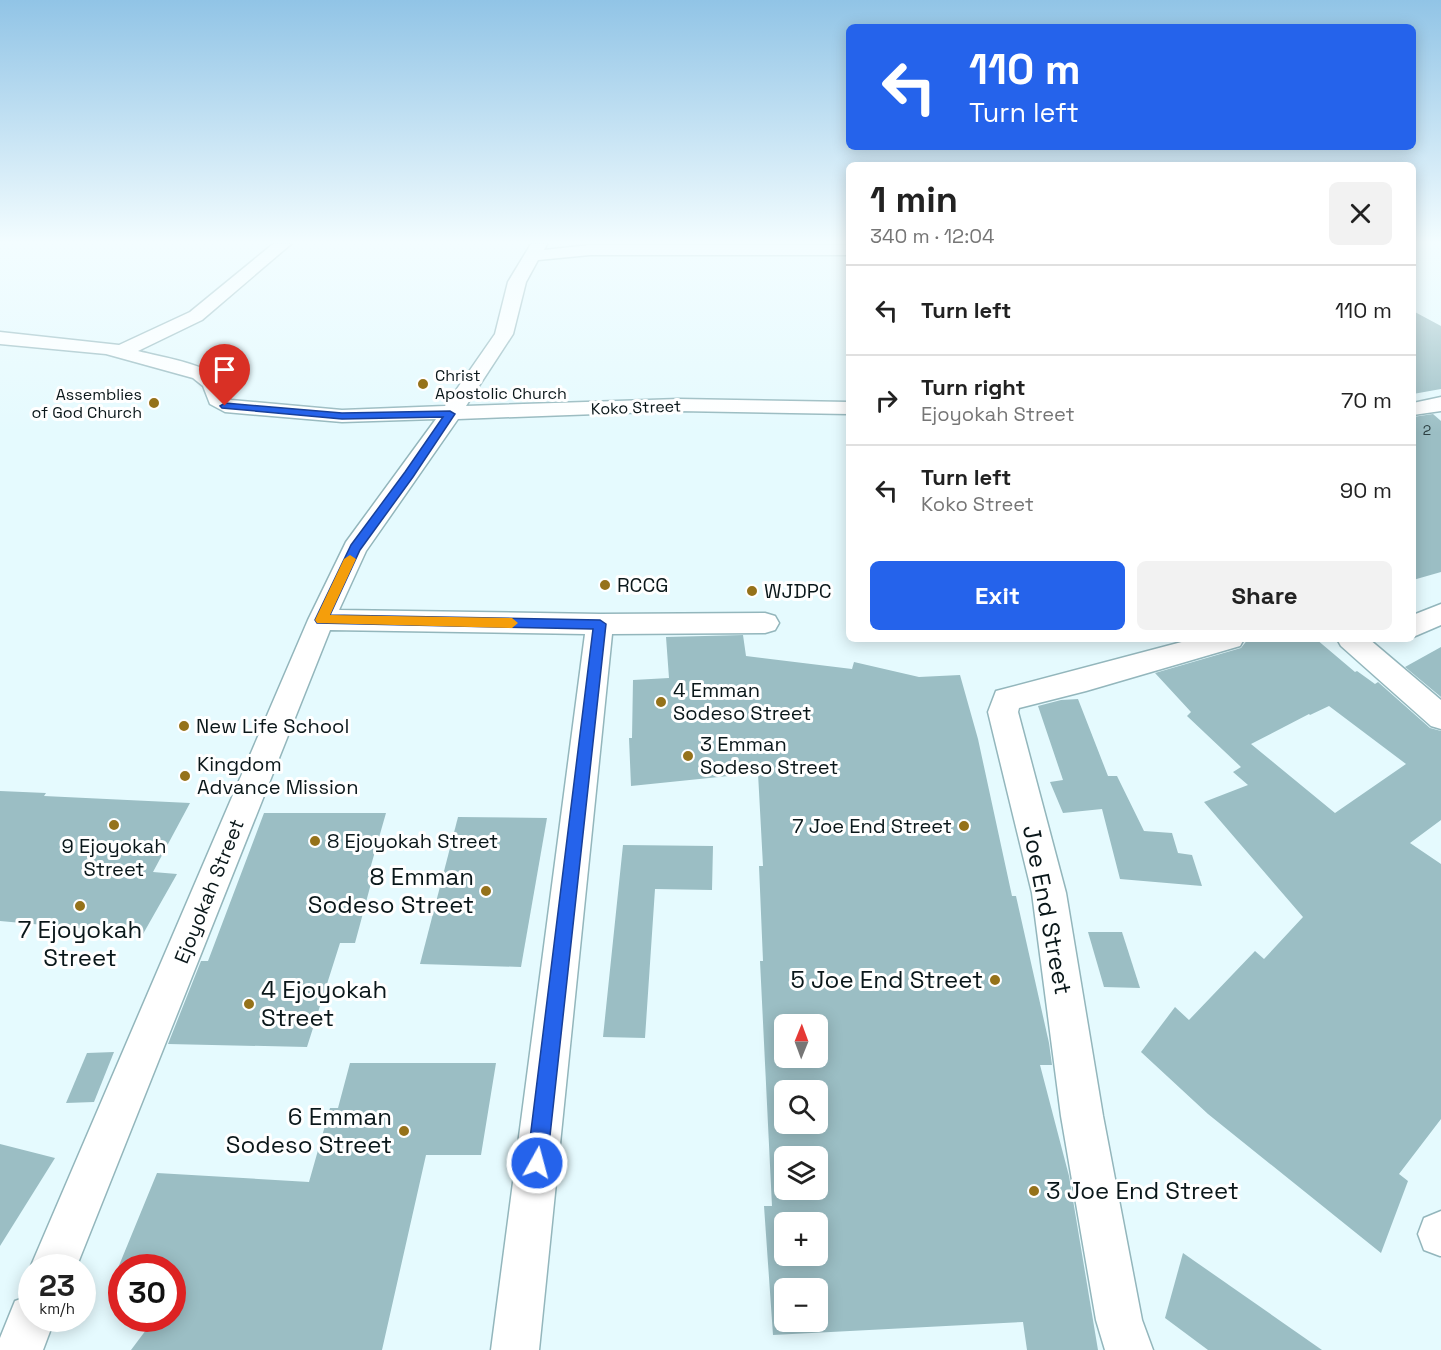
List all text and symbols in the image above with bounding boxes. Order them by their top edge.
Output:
text: 110 m [969,43,1081,96]
icon: left [870,48,948,126]
text: Turn left [969,95,1079,130]
text: 1 min [870,177,958,223]
button: close [1329,182,1392,245]
text: 340 m · 12:04 [870,223,995,249]
icon: left [870,294,903,327]
text: Turn left [921,296,1011,324]
text: 110 m [1335,296,1392,324]
pin [199,344,250,406]
icon: arrive [208,353,241,386]
place label: Christ Apostolic Church [435,365,567,404]
text: Turn right [921,373,1026,401]
marker: Christ Apostolic Church [416,377,430,391]
place label: Assemblies of God Church [32,384,142,423]
icon: right [870,384,903,417]
text: 70 m [1341,386,1392,414]
street label: Koko Street [590,395,682,420]
marker: Assemblies of God Church [147,396,161,410]
text: Ejoyokah Street [921,401,1075,427]
house number: 2 [1423,421,1431,439]
text: Turn left [921,463,1011,491]
icon: left [870,474,903,507]
text: 90 m [1340,476,1392,504]
text: Koko Street [921,491,1034,517]
button: Exit [870,561,1125,630]
button: Share [1137,561,1392,630]
place label: RCCG [617,572,669,598]
marker: RCCG [598,578,612,592]
place label: WJDPC [764,578,832,604]
marker: WJDPC [745,584,759,598]
place label: 4 Emman Sodeso Street [673,677,812,726]
marker: 4 Emman Sodeso Street [654,695,668,709]
place label: New Life School [196,713,349,739]
marker: New Life School [177,719,191,733]
place label: 3 Emman Sodeso Street [700,731,839,780]
marker: 3 Emman Sodeso Street [681,749,695,763]
place label: Kingdom Advance Mission [197,751,358,800]
marker: Kingdom Advance Mission [178,769,192,783]
place label: 7 Joe End Street [792,813,952,839]
street label: Ejoyokah Street [168,815,250,967]
marker: 9 Ejoyokah Street [107,818,121,832]
marker: 7 Joe End Street [957,819,971,833]
street label: Joe End Street [1016,823,1079,997]
place label: 8 Ejoyokah Street [327,828,498,854]
place label: 9 Ejoyokah Street [62,833,166,882]
marker: 8 Ejoyokah Street [308,834,322,848]
place label: 8 Emman Sodeso Street [308,861,474,920]
marker: 8 Emman Sodeso Street [479,884,493,898]
marker: 7 Ejoyokah Street [73,899,87,913]
place label: 7 Ejoyokah Street [18,914,142,973]
place label: 5 Joe End Street [790,964,983,995]
marker: 5 Joe End Street [988,973,1002,987]
place label: 4 Ejoyokah Street [261,974,387,1033]
marker: 4 Ejoyokah Street [242,997,256,1011]
north arrow [774,1014,828,1068]
map controls [774,1014,828,1332]
button: search [774,1080,828,1134]
place label: 6 Emman Sodeso Street [226,1101,392,1160]
marker: 6 Emman Sodeso Street [397,1124,411,1138]
position arrow [505,1131,569,1195]
button: layers [774,1146,828,1200]
place label: 3 Joe End Street [1046,1175,1239,1206]
marker: 3 Joe End Street [1027,1184,1041,1198]
button: + [774,1212,828,1266]
speed limit sign: 30 [108,1254,186,1332]
text: 23 [39,1266,75,1305]
button: − [774,1278,828,1332]
text: km/h [39,1299,75,1318]

